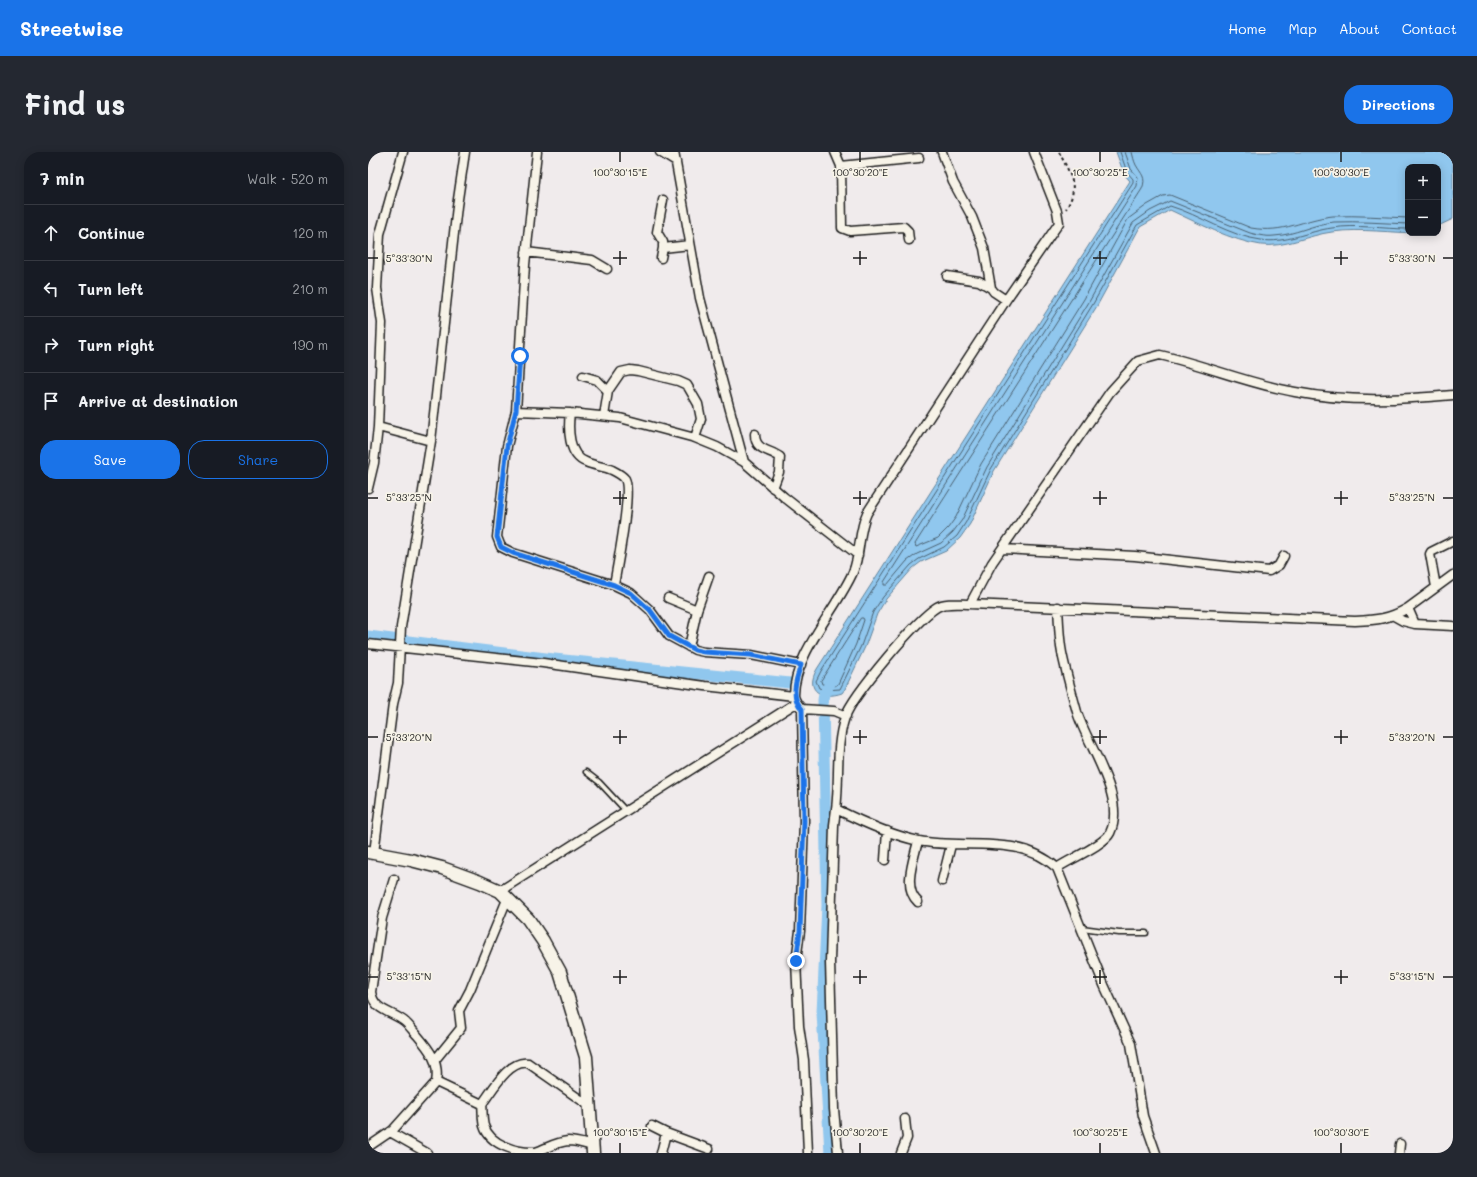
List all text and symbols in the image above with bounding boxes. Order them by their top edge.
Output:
text: Streetwise [20,16,123,41]
text: Home [1228,19,1266,38]
text: Map [1288,19,1317,38]
text: About [1339,19,1380,38]
text: Contact [1402,19,1457,38]
button: Directions [1344,85,1453,124]
text: Find us [24,86,125,122]
map controls [1405,164,1441,236]
button: + [1405,164,1441,200]
text: 100°30'15"E [593,165,647,179]
text: 100°30'20"E [832,165,888,179]
text: 100°30'25"E [1072,165,1128,179]
text: 100°30'30"E [1313,165,1369,179]
text: 7 min [40,167,85,189]
text: Walk · 520 m [247,170,328,187]
button: − [1405,200,1441,236]
icon: ahead [40,222,62,244]
text: Continue [78,223,145,243]
text: 120 m [292,224,328,241]
text: 5°33'30"N [386,251,432,265]
text: 5°33'30"N [1389,251,1435,265]
icon: left [40,278,62,300]
text: Turn left [78,279,143,299]
text: 210 m [292,280,328,297]
icon: right [40,334,62,356]
text: Turn right [78,335,155,355]
text: 190 m [292,336,328,353]
route start [511,347,529,365]
icon: arrive [40,390,62,412]
text: Arrive at destination [78,391,238,411]
button: Save [40,440,180,479]
button: Share [188,440,328,479]
text: 5°33'25"N [386,490,432,504]
text: 5°33'25"N [1389,490,1435,504]
text: 5°33'20"N [386,730,432,744]
text: 5°33'20"N [1389,730,1435,744]
route end [787,952,805,970]
text: 5°33'15"N [387,969,431,983]
text: 5°33'15"N [1390,969,1434,983]
text: 100°30'15"E [593,1125,647,1139]
text: 100°30'20"E [832,1125,888,1139]
text: 100°30'25"E [1072,1125,1128,1139]
text: 100°30'30"E [1313,1125,1369,1139]

